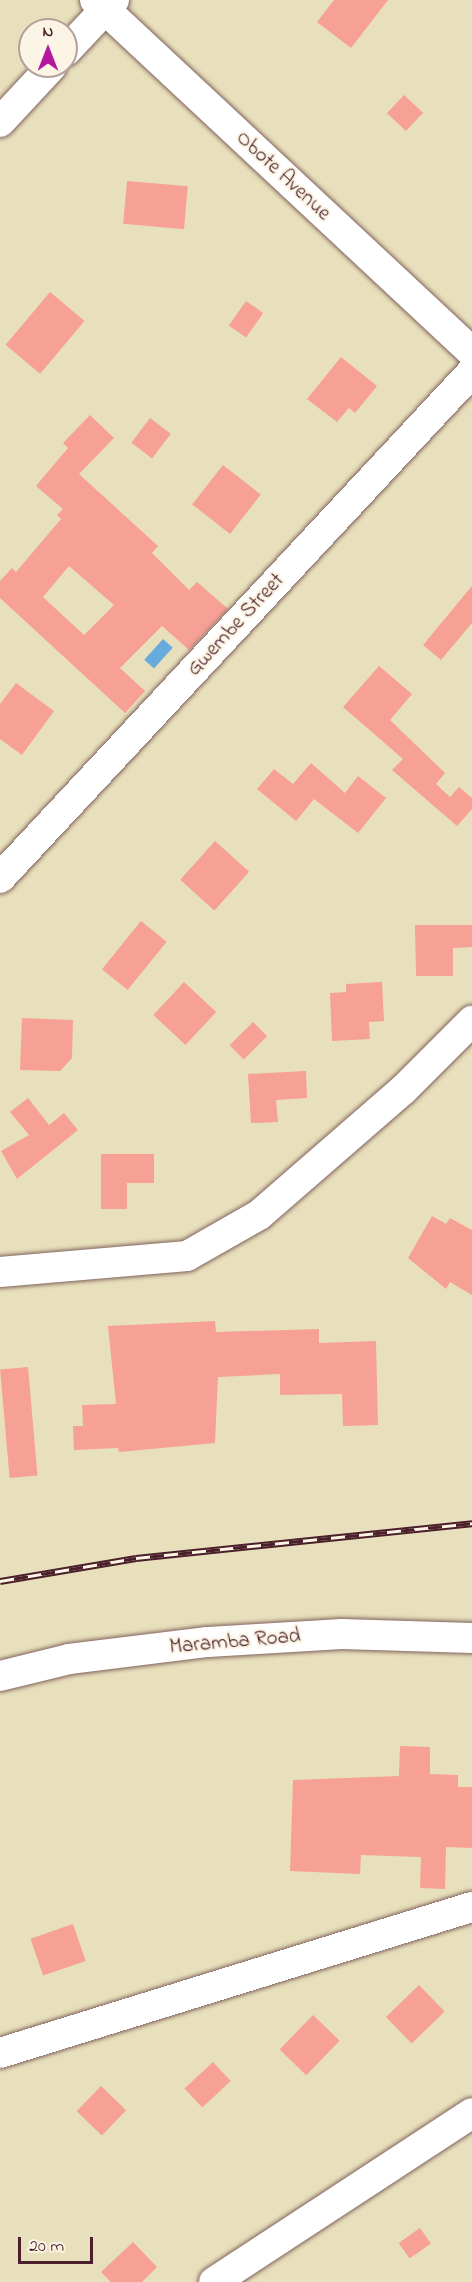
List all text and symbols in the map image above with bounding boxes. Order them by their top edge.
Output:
north arrow [18,18,78,78]
text: N [43,20,53,44]
street label: Obote Avenue [230,126,336,226]
street label: Gwembe Street [182,568,290,682]
street label: Maramba Road [168,1624,302,1660]
scale bar [21,2225,96,2263]
text: 20 m [29,2234,64,2260]

